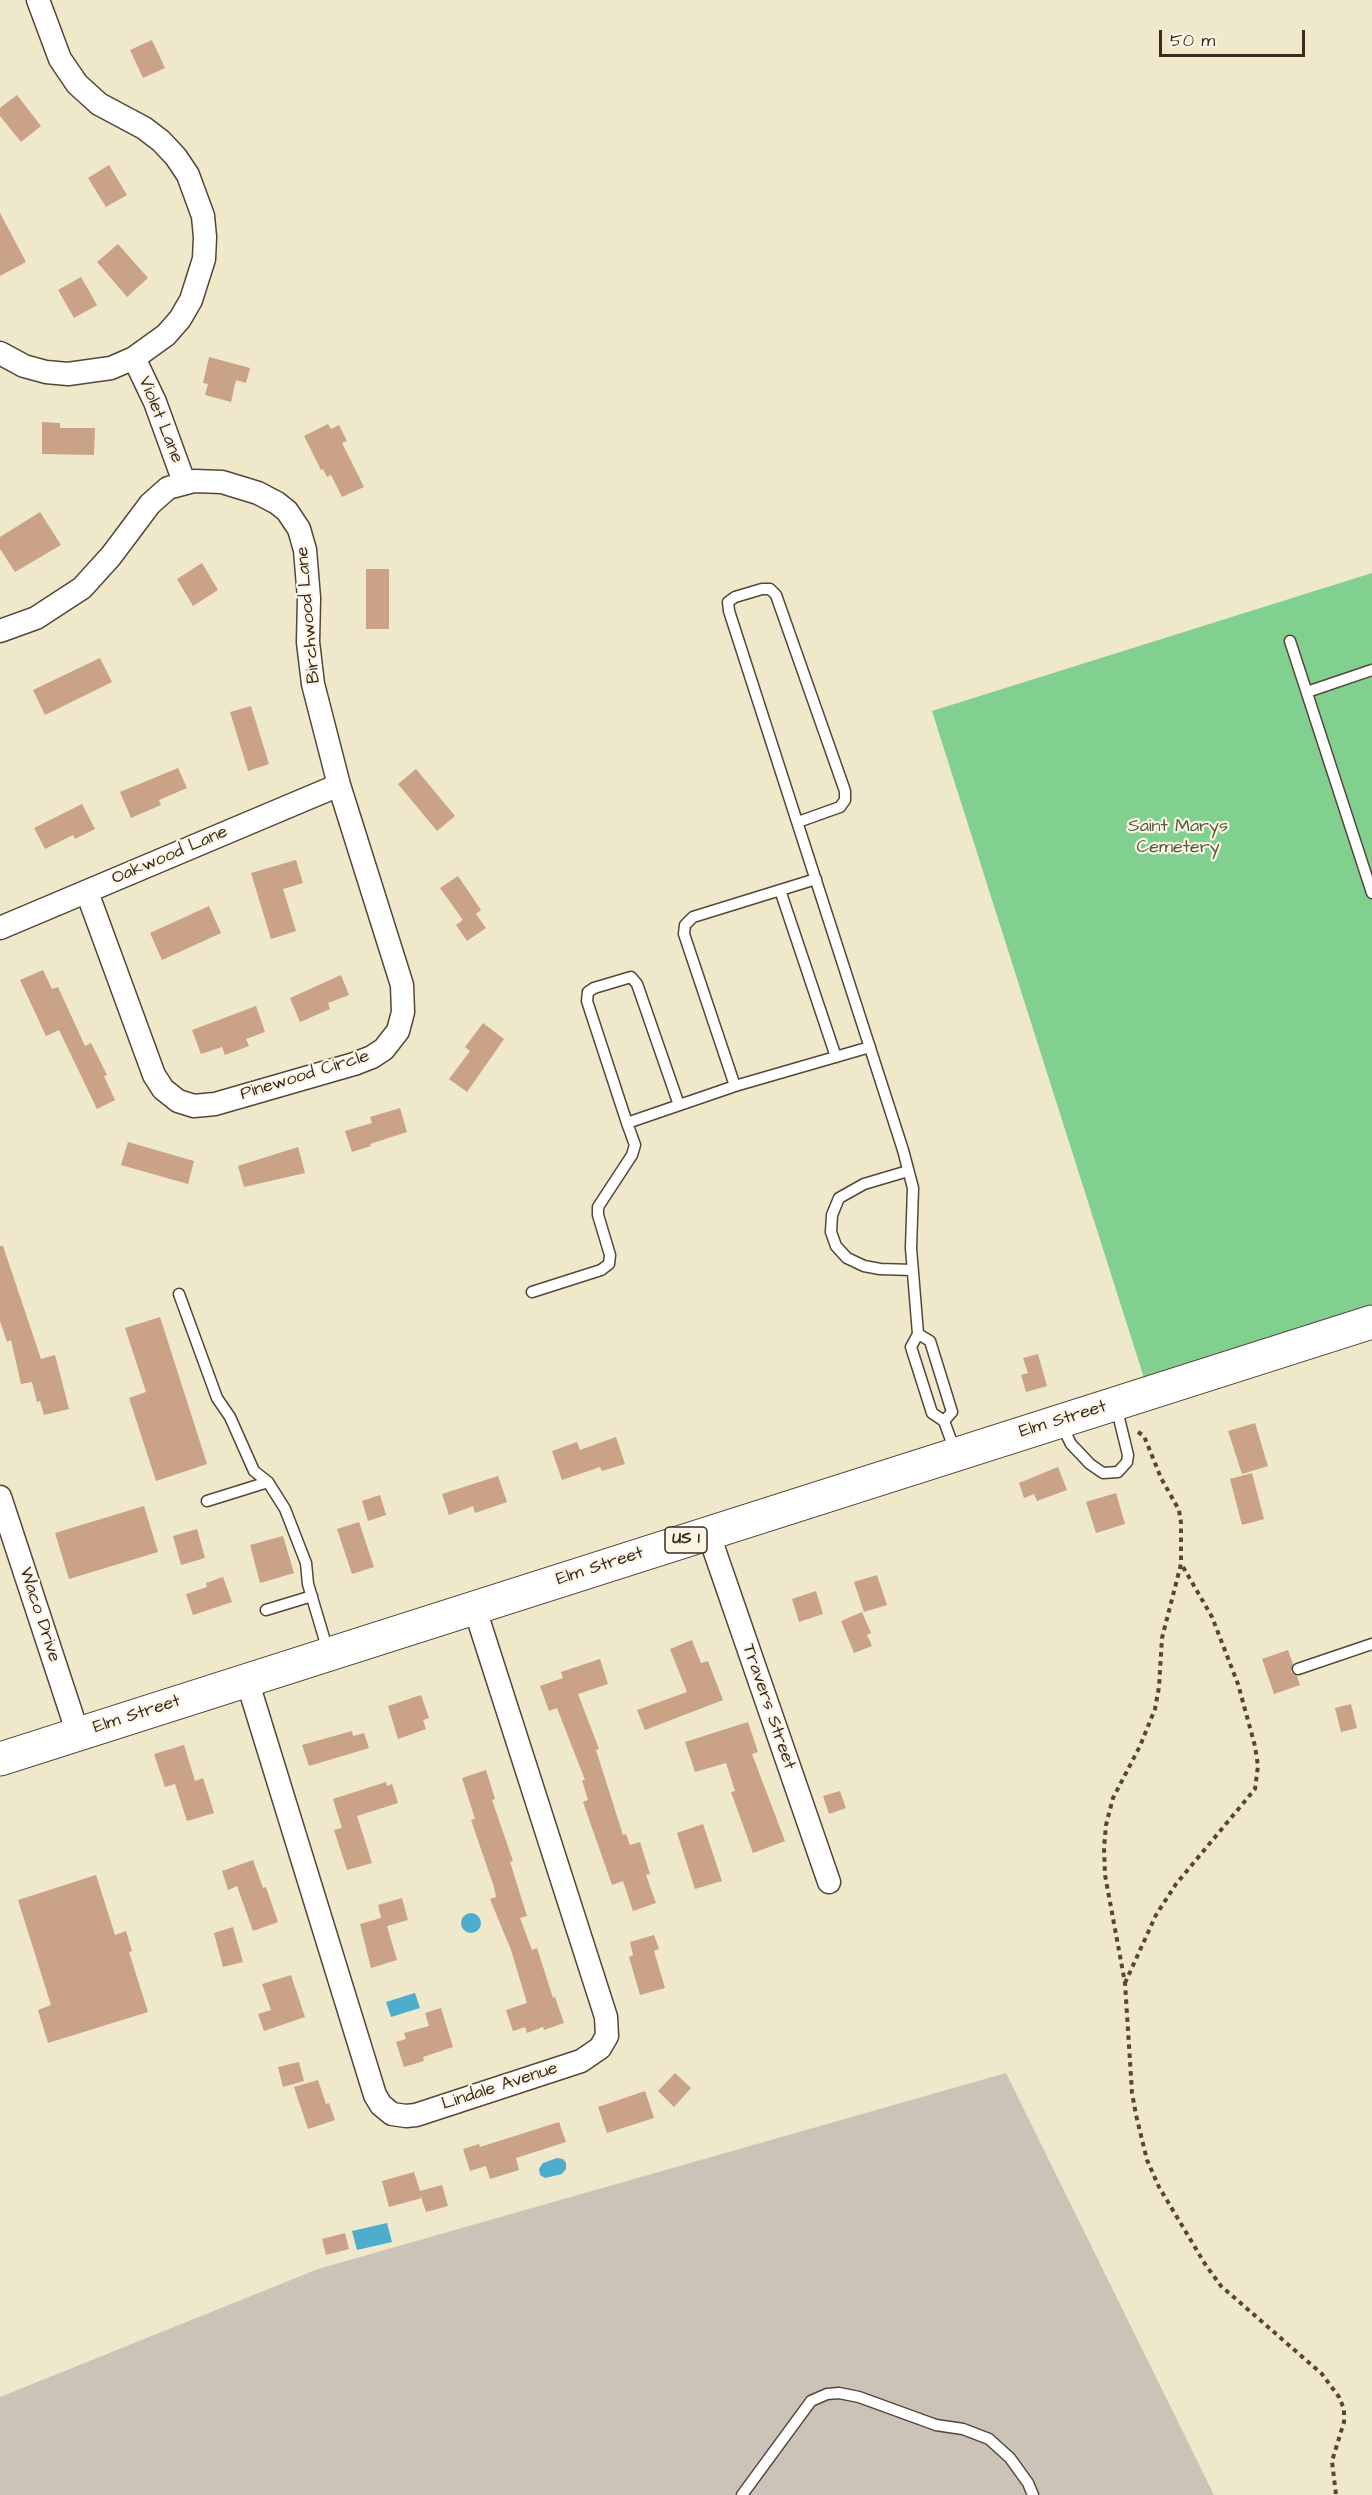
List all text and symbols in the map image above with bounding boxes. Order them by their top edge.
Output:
scale bar [1162,18,1308,56]
text: 50 m [1170,28,1215,53]
street label: Violet Lane [133,374,187,466]
street label: Birchwood Lane [292,546,326,684]
park label: Saint Marys Cemetery [1128,816,1228,858]
street label: Oakwood Lane [109,822,231,890]
street label: Pinewood Circle [238,1046,372,1106]
street label: Elm Street [1017,1396,1109,1444]
road number: US 1 [665,1527,707,1553]
street label: Elm Street [554,1543,646,1591]
street label: Waco Drive [14,1565,64,1665]
street label: Travers Street [736,1642,800,1772]
street label: Elm Street [91,1691,183,1739]
street label: Lindale Avenue [439,2058,561,2116]

